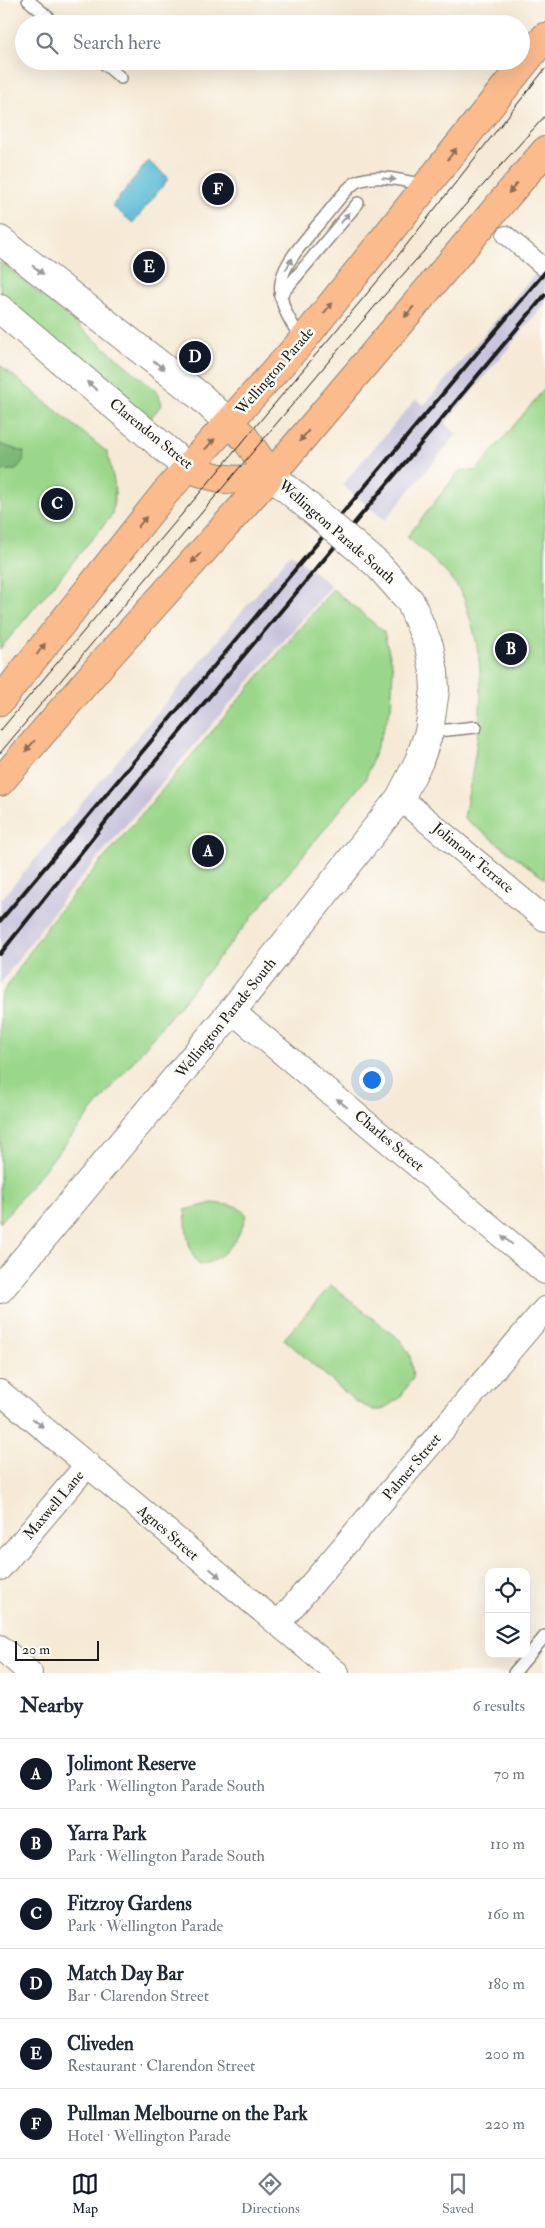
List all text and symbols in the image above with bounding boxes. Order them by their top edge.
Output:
search box [15,15,530,70]
icon: search [33,29,61,57]
text: Search here [73,31,161,55]
one-way arrow [446,148,457,161]
pin: F [202,170,234,208]
one-way arrow [381,175,397,183]
one-way arrow [508,181,519,194]
one-way arrow [340,212,351,225]
pin: E [133,248,165,286]
one-way arrow [284,257,293,270]
one-way arrow [31,264,44,275]
one-way arrow [323,302,334,315]
one-way arrow [404,306,415,319]
street label: Wellington Parade [231,323,318,419]
pin: D [179,338,211,376]
one-way arrow [152,359,165,370]
one-way arrow [86,381,99,392]
street label: Clarendon Street [105,394,197,474]
one-way arrow [298,430,310,442]
one-way arrow [204,437,215,450]
street label: Wellington Parade South [274,475,400,588]
pin: C [41,485,73,523]
one-way arrow [136,515,147,528]
one-way arrow [190,551,202,563]
pin: B [495,630,527,668]
one-way arrow [35,643,46,656]
one-way arrow [24,740,35,753]
street label: Jolimont Terrace [427,818,518,898]
pin: A [192,832,224,870]
street label: Wellington Parade South [171,954,280,1083]
your location [359,1067,385,1093]
one-way arrow [336,1097,349,1108]
street label: Charles Street [350,1106,428,1176]
one-way arrow [501,1235,514,1246]
one-way arrow [31,1417,44,1428]
street label: Palmer Street [379,1430,445,1504]
street label: Maxwell Lane [20,1467,88,1543]
street label: Agnes Street [133,1500,203,1565]
one-way arrow [209,1567,222,1578]
map controls [485,1568,530,1658]
button: locate [485,1568,530,1613]
button: layers [485,1613,530,1658]
scale bar [15,1638,99,1661]
text: 20 m [22,1641,50,1658]
text: Nearby [20,1692,83,1719]
text: 6 results [473,1696,525,1716]
text: Jolimont Reserve [67,1752,196,1776]
text: A [31,1764,41,1784]
text: 70 m [494,1764,525,1784]
text: Park · Wellington Parade South [67,1776,265,1796]
text: Yarra Park [67,1822,147,1846]
text: B [31,1834,41,1854]
text: 110 m [490,1834,525,1854]
text: Park · Wellington Parade South [67,1846,265,1866]
text: Fitzroy Gardens [67,1892,192,1916]
text: C [30,1904,42,1924]
text: 160 m [487,1904,525,1924]
text: Park · Wellington Parade [67,1916,223,1936]
text: Match Day Bar [67,1962,184,1986]
text: D [29,1974,43,1994]
text: 180 m [488,1974,525,1994]
text: Bar · Clarendon Street [67,1986,209,2006]
text: Cliveden [67,2032,134,2056]
text: E [30,2044,42,2064]
text: 200 m [485,2044,525,2064]
text: Restaurant · Clarendon Street [67,2056,255,2076]
text: Pullman Melbourne on the Park [67,2102,308,2126]
text: F [31,2114,41,2134]
text: 220 m [485,2114,525,2134]
text: Hotel · Wellington Parade [67,2126,231,2146]
tab: Map [71,2170,99,2217]
tab: Directions [241,2170,300,2217]
tab: Saved [442,2170,474,2217]

